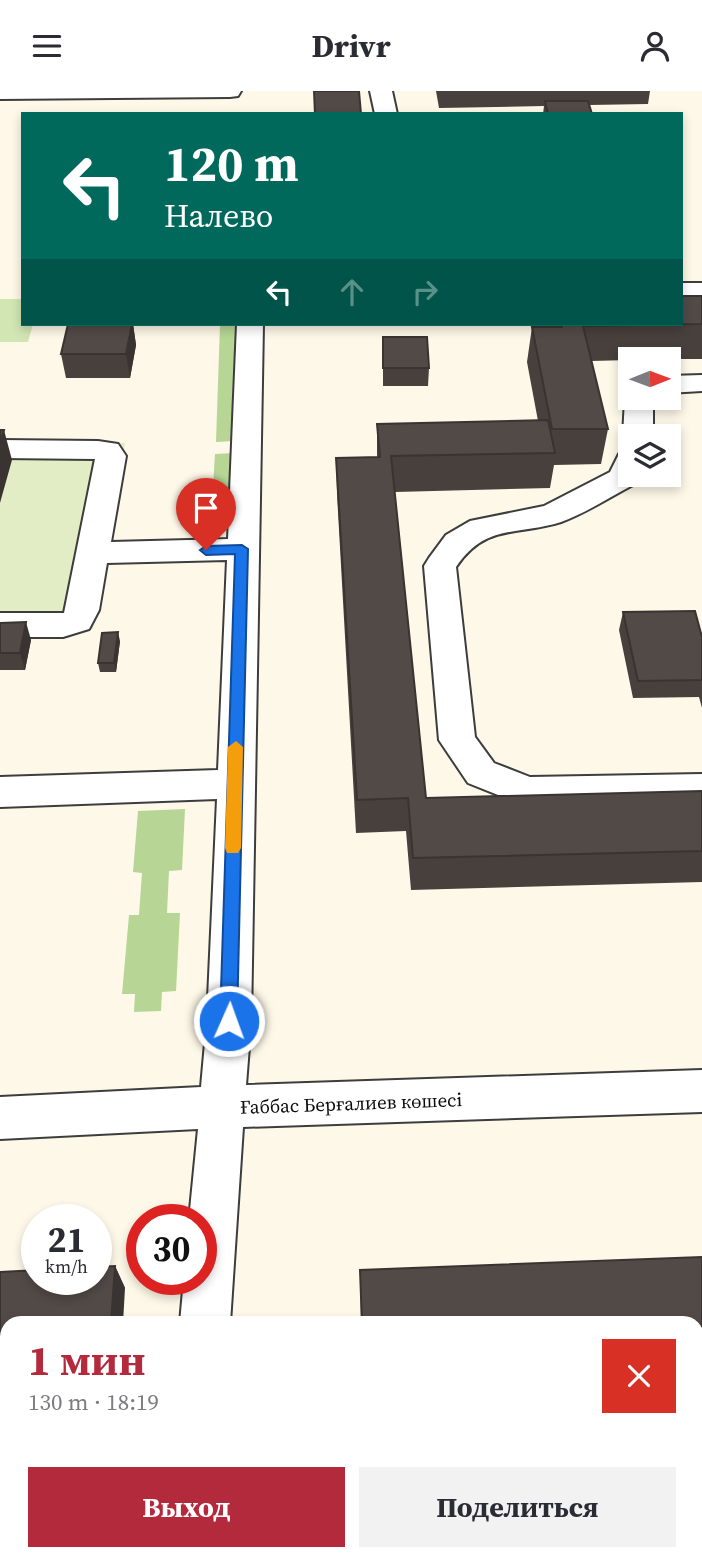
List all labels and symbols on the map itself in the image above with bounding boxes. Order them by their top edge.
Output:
north arrow [618,347,681,409]
pin [176,478,236,550]
position arrow [192,984,266,1058]
street label: Ғаббас Берғалиев көшесі [239,1086,463,1120]
speed limit sign: 30 [126,1204,217,1295]

